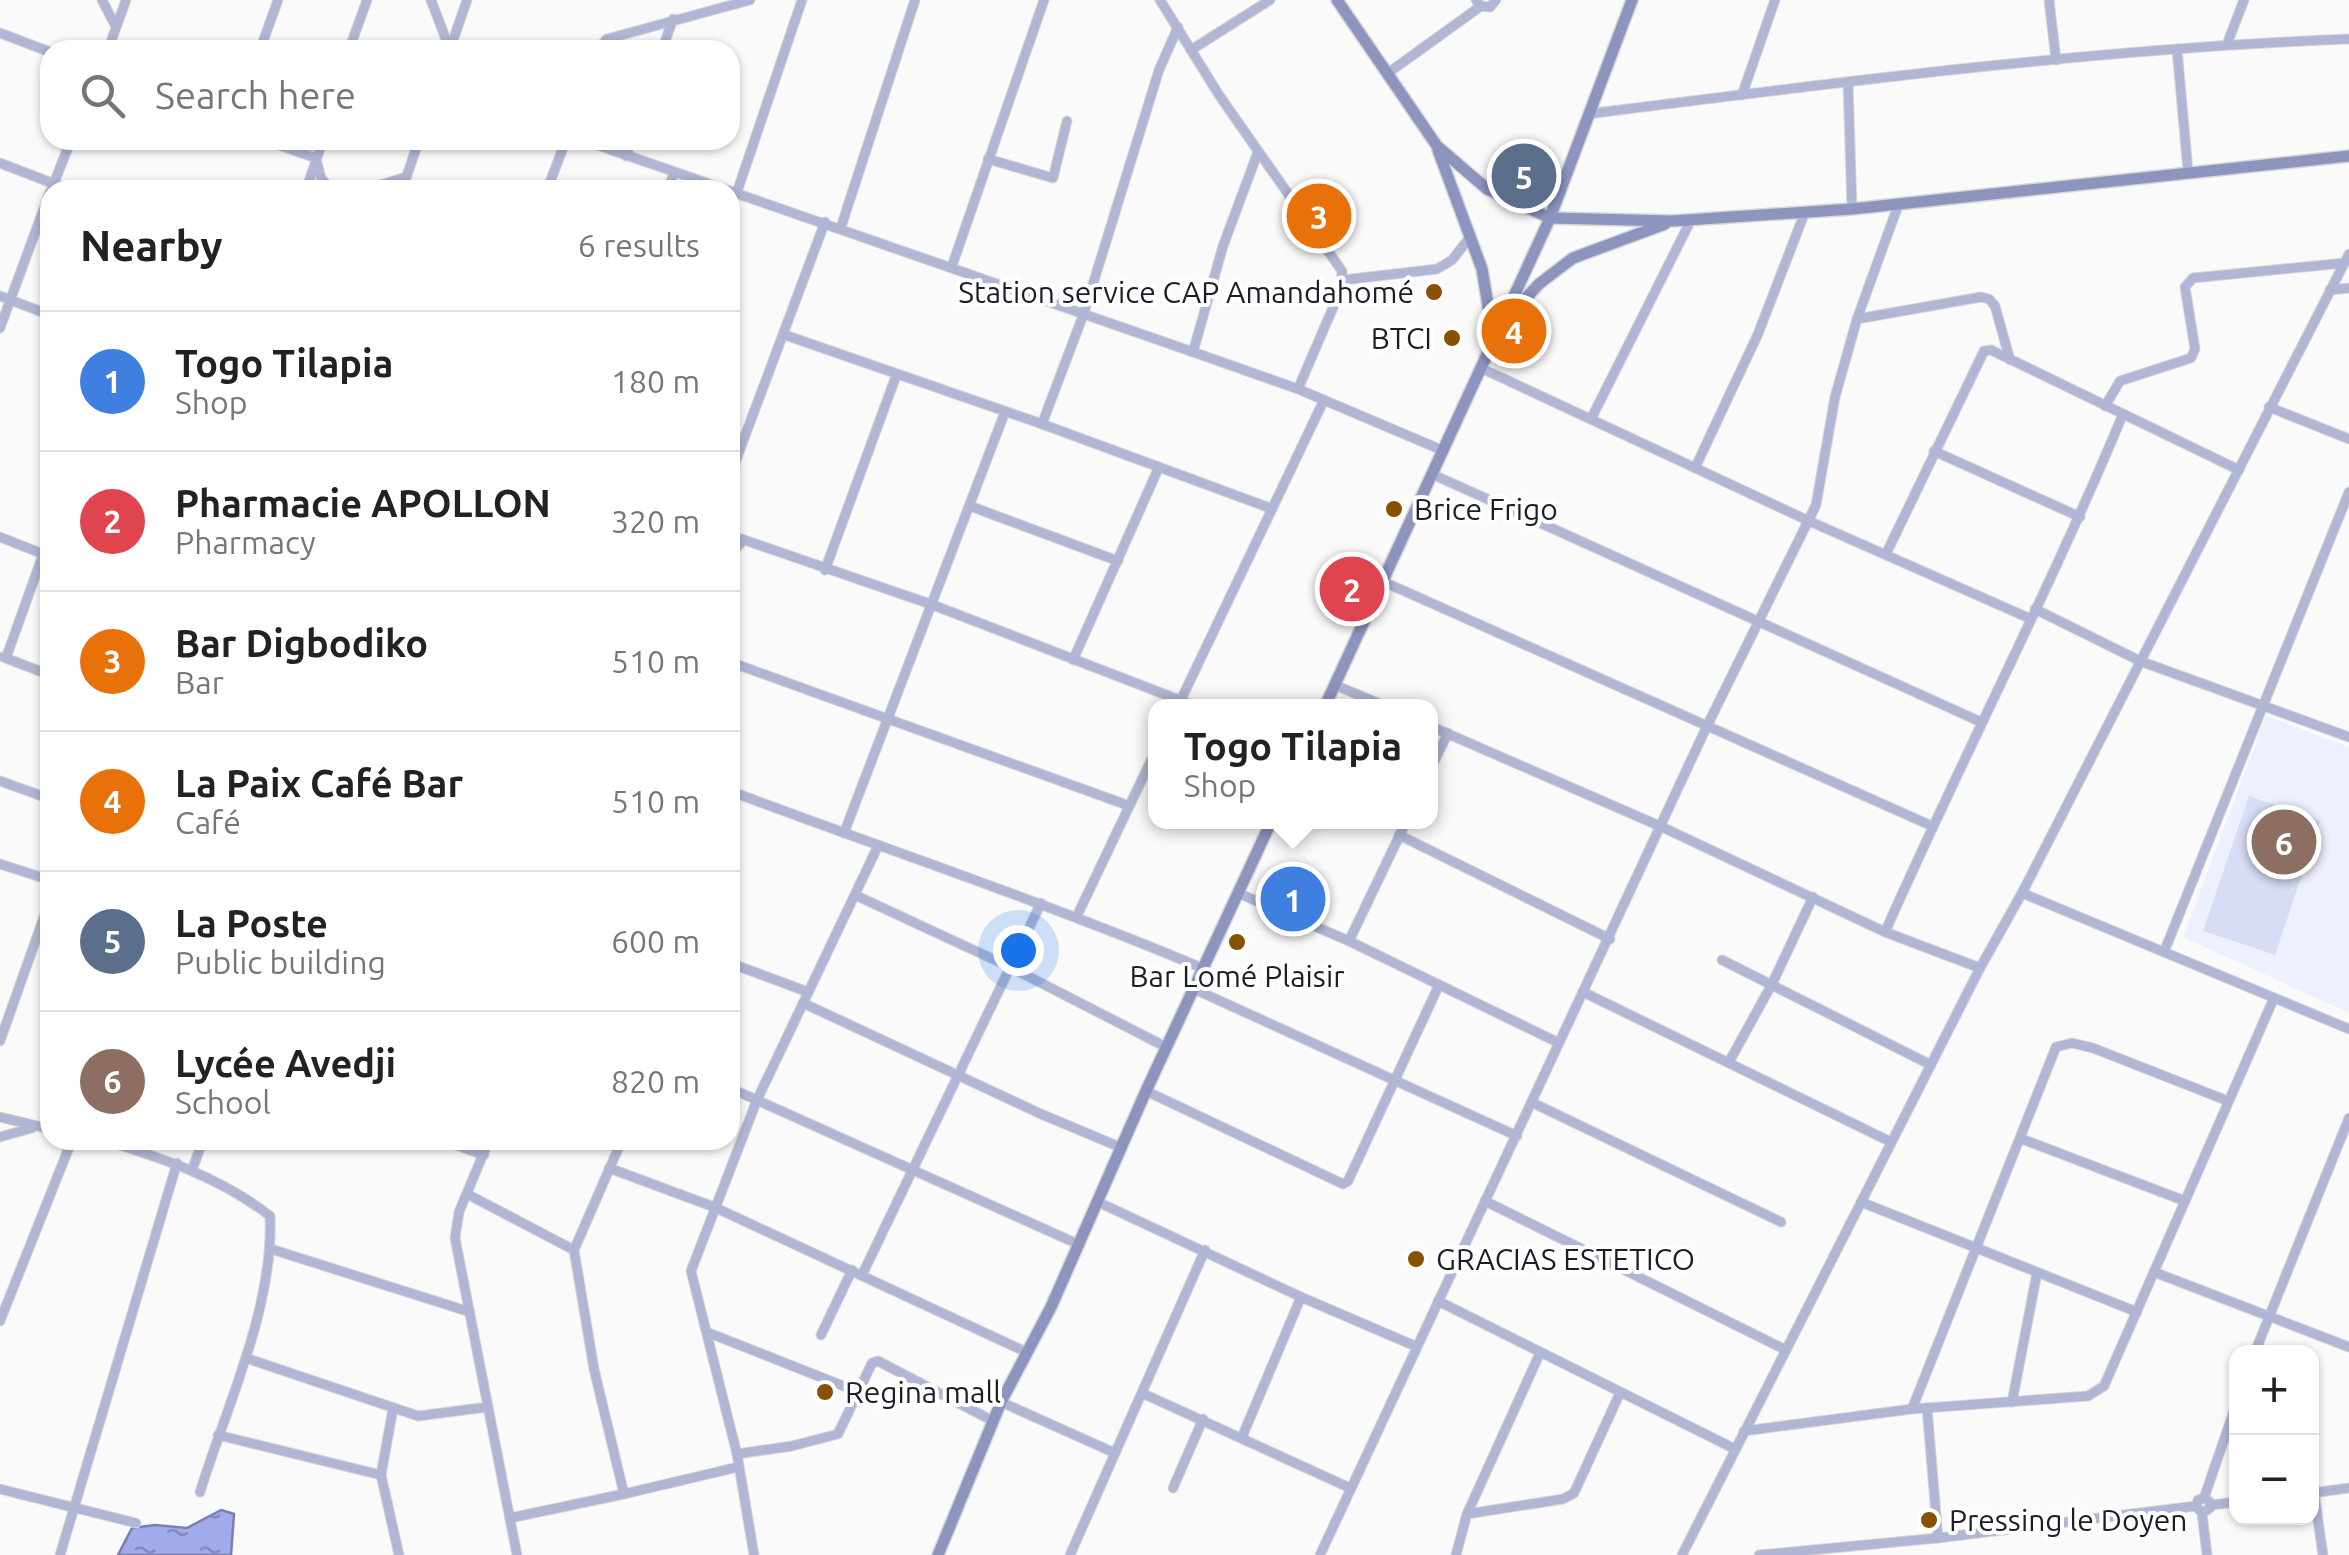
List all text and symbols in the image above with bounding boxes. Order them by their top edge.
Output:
search box [40,40,740,150]
icon: search [75,68,130,123]
text: Search here [155,74,356,116]
pin: 5 [1492,138,1556,214]
pin: 3 [1286,178,1352,254]
text: Nearby [80,222,223,269]
text: 6 results [578,227,700,263]
place label: Station service CAP Amandahomé [958,275,1414,309]
marker: Station service CAP Amandahomé [1423,281,1445,303]
pin: 4 [1482,294,1546,368]
place label: BTCI [1371,321,1432,355]
marker: BTCI [1441,327,1463,349]
text: Togo Tilapia [175,342,393,384]
text: 1 [103,363,122,399]
text: 180 m [611,363,700,399]
text: Shop [175,384,247,420]
text: Pharmacie APOLLON [175,482,551,524]
place label: Brice Frigo [1414,492,1558,526]
marker: Brice Frigo [1383,498,1405,520]
text: 2 [103,503,122,539]
text: 320 m [611,503,700,539]
text: Pharmacy [175,524,316,560]
pin: 2 [1320,552,1384,626]
text: Bar Digbodiko [175,622,428,664]
text: 3 [103,643,122,679]
text: 510 m [611,643,700,679]
text: Bar [175,664,224,700]
popup [1148,699,1438,829]
text: Togo Tilapia [1184,725,1402,767]
text: La Paix Café Bar [175,762,463,804]
text: Shop [1184,767,1256,803]
text: 4 [103,783,122,819]
text: 510 m [611,783,700,819]
text: Café [175,804,241,840]
pin: 6 [2252,804,2316,880]
pin: 1 [1260,862,1326,936]
text: La Poste [175,902,328,944]
text: 5 [103,923,122,959]
text: 600 m [611,923,700,959]
your location [993,925,1044,976]
marker: Bar Lomé Plaisir [1226,931,1248,953]
text: Public building [175,944,386,980]
place label: Bar Lomé Plaisir [1129,959,1345,993]
text: Lycée Avedji [175,1042,396,1084]
text: 6 [103,1063,122,1099]
text: 820 m [611,1063,700,1099]
text: School [175,1084,271,1120]
place label: GRACIAS ESTETICO [1436,1242,1695,1276]
marker: GRACIAS ESTETICO [1405,1248,1427,1270]
map controls [2229,1345,2319,1525]
button: + [2229,1345,2319,1435]
place label: Regina mall [845,1375,1001,1409]
marker: Regina mall [814,1381,836,1403]
button: − [2229,1435,2319,1525]
place label: Pressing le Doyen [1949,1503,2187,1537]
marker: Pressing le Doyen [1918,1509,1940,1531]

